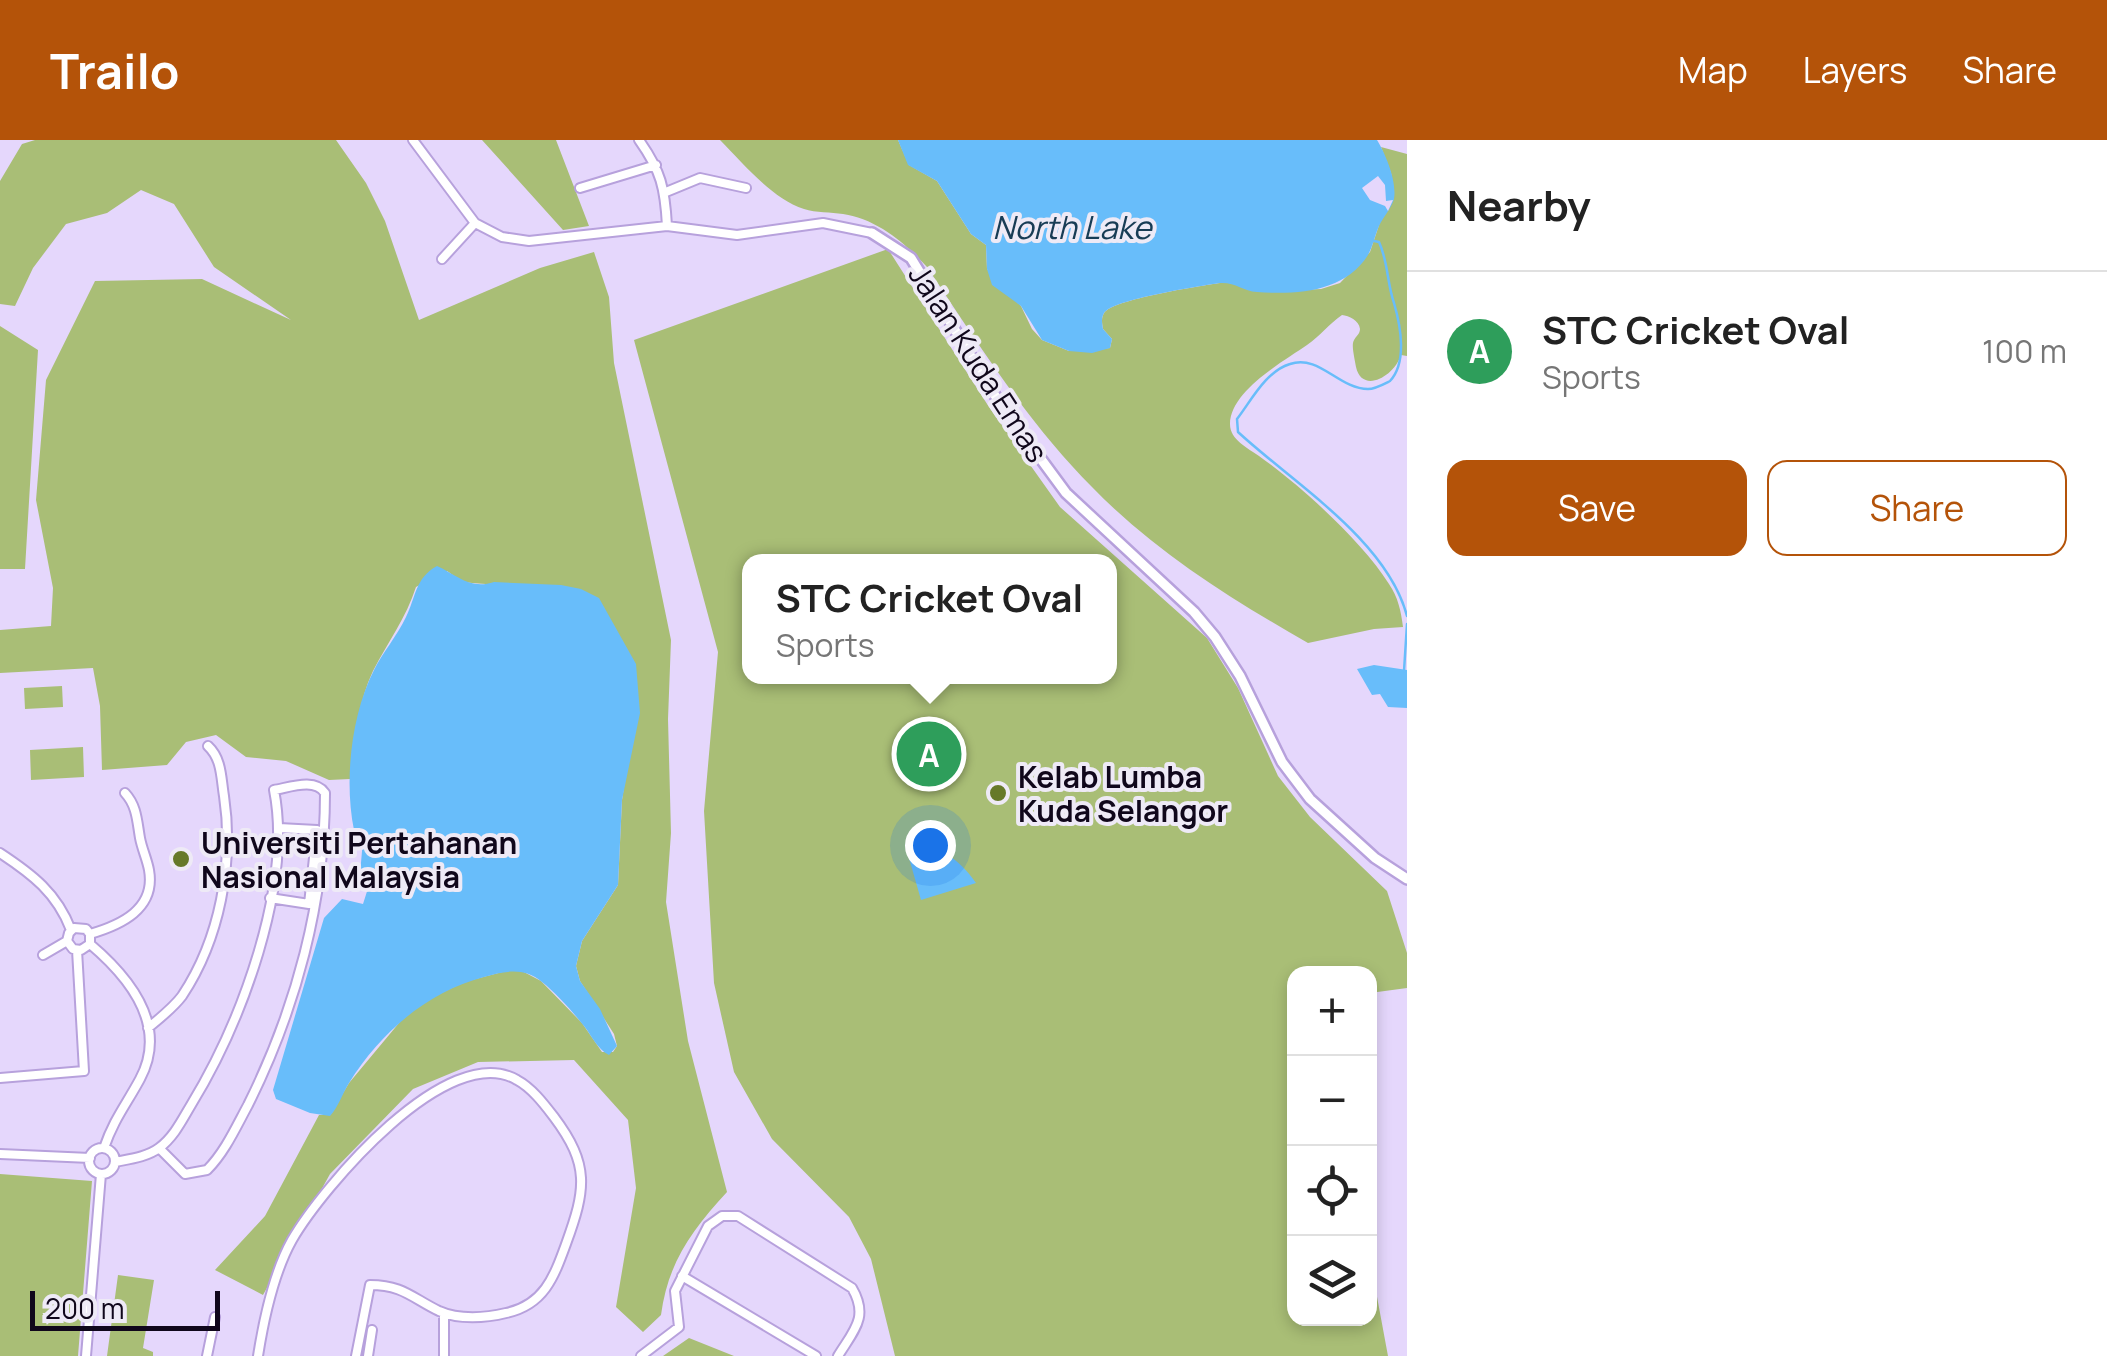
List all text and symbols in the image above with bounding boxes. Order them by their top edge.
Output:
text: Trailo [50,38,180,103]
text: Map [1678,46,1748,94]
text: Layers [1803,46,1907,94]
text: Share [1962,46,2057,94]
text: Nearby [1447,176,1591,234]
water label: North Lake [993,205,1154,249]
street label: Jalan Kuda Emas [900,256,1058,470]
text: STC Cricket Oval [1542,303,1849,355]
text: A [1469,329,1490,373]
text: 100 m [1982,329,2067,373]
text: Sports [1542,355,1641,399]
button: Save [1447,460,1747,556]
button: Share [1767,460,2067,556]
popup [742,554,1117,684]
text: STC Cricket Oval [776,571,1083,623]
text: Sports [776,623,875,667]
pin: A [896,716,962,792]
place label: Kelab Lumba Kuda Selangor [1018,756,1228,831]
marker: Kelab Lumba Kuda Selangor [987,782,1009,804]
your location [905,820,956,871]
place label: Universiti Pertahanan Nasional Malaysia [201,822,517,897]
marker: Universiti Pertahanan Nasional Malaysia [170,848,192,870]
map controls [1287,966,1377,1326]
button: + [1287,966,1377,1056]
button: − [1287,1056,1377,1146]
button: locate [1287,1146,1377,1236]
button: layers [1287,1236,1377,1326]
scale bar [30,1286,220,1330]
text: 200 m [45,1289,124,1327]

